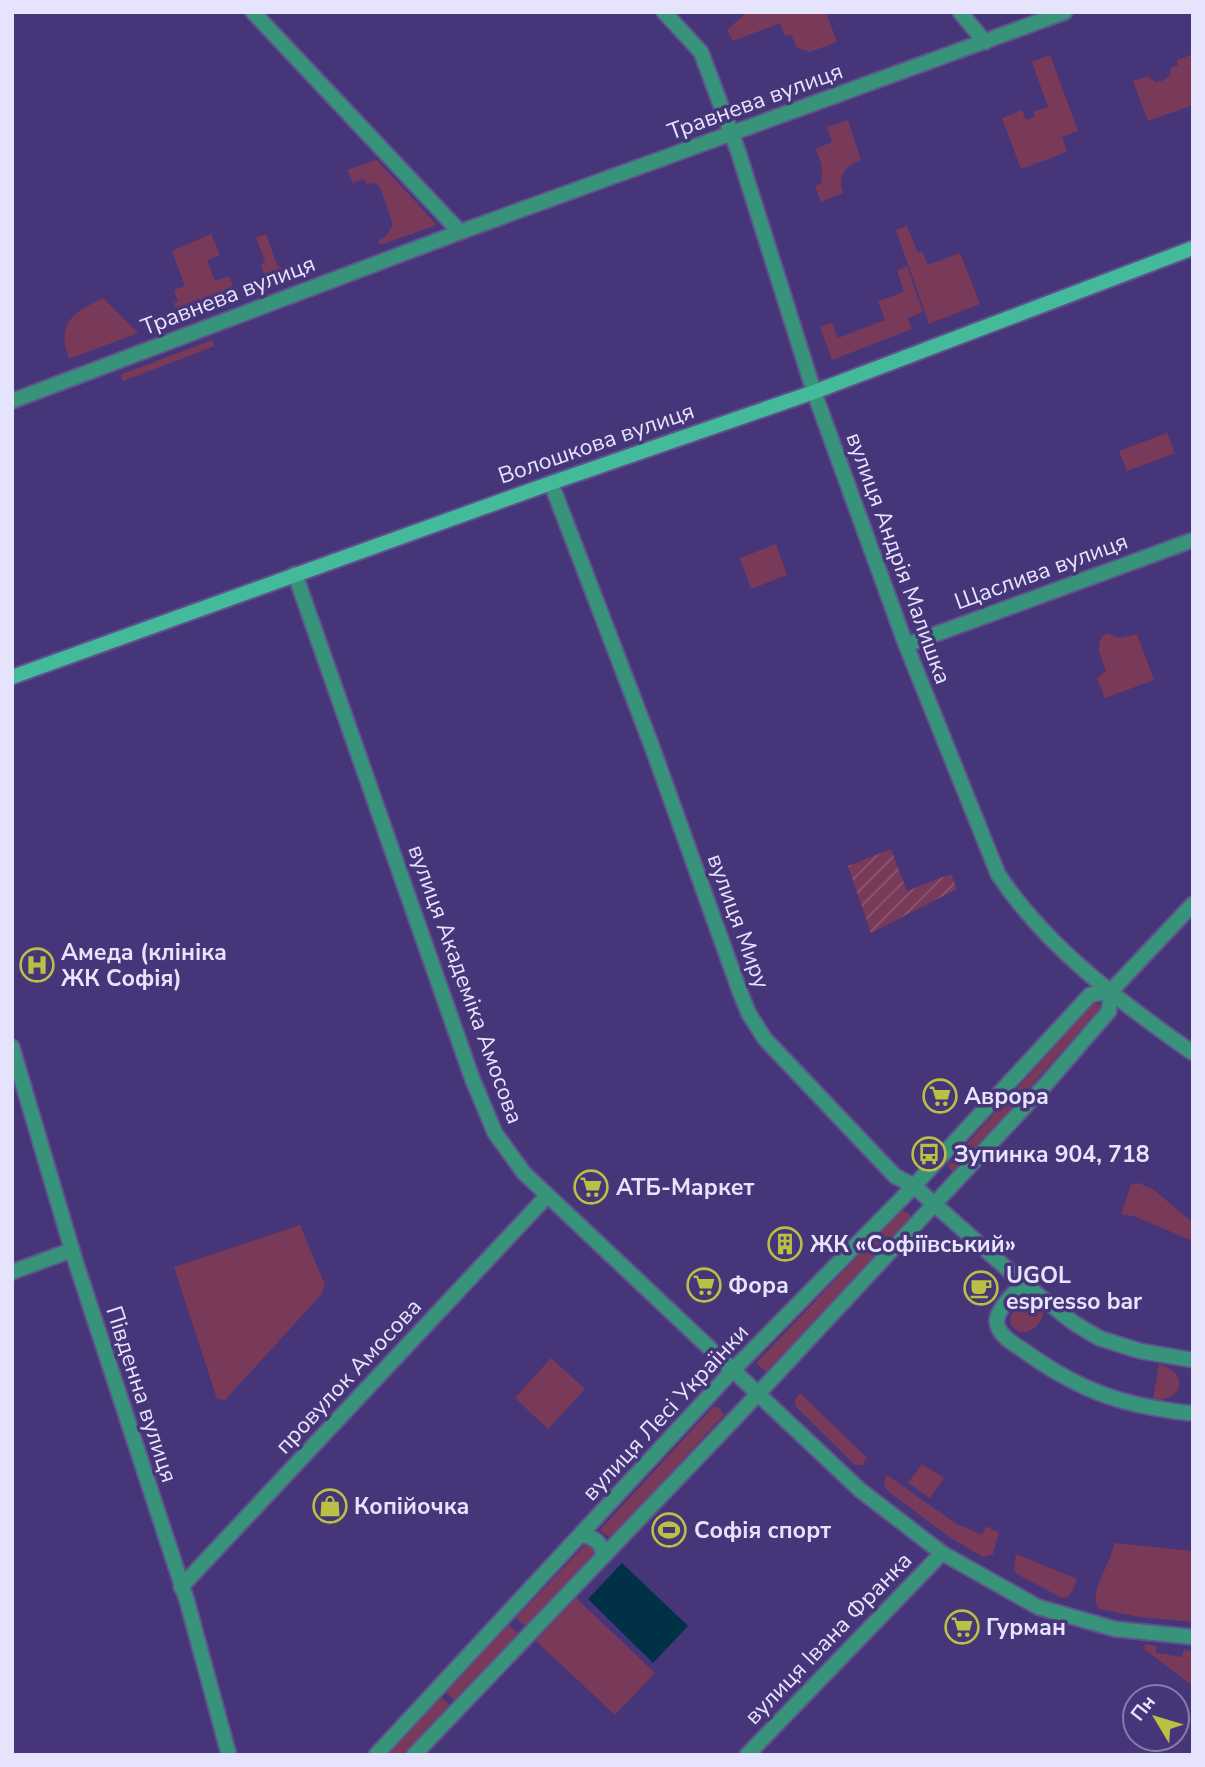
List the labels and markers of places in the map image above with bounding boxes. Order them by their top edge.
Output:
place label: Амеда (клініка ЖК Софія) [61,937,227,994]
hospital icon: Амеда (клініка ЖК Софія) [18,946,56,984]
supermarket icon: Аврора [921,1077,959,1115]
place label: Аврора [964,1081,1049,1112]
bus stop icon: Зупинка 904, 718 [910,1135,948,1173]
place label: Зупинка 904, 718 [954,1139,1149,1170]
supermarket icon: АТБ-Маркет [572,1168,610,1206]
place label: АТБ-Маркет [616,1172,755,1203]
building icon: ЖК «Софіївський» [766,1225,804,1263]
place label: ЖК «Софіївський» [810,1229,1016,1260]
place label: UGOL espresso bar [1006,1260,1142,1317]
supermarket icon: Фора [685,1266,723,1304]
cafe icon: UGOL espresso bar [962,1269,1000,1307]
place label: Фора [728,1270,789,1301]
shop icon: Копійочка [311,1487,349,1525]
place label: Копійочка [354,1491,469,1522]
sports icon: Софія спорт [650,1511,688,1549]
place label: Софія спорт [694,1515,831,1546]
supermarket icon: Гурман [943,1608,981,1646]
place label: Гурман [986,1612,1066,1643]

